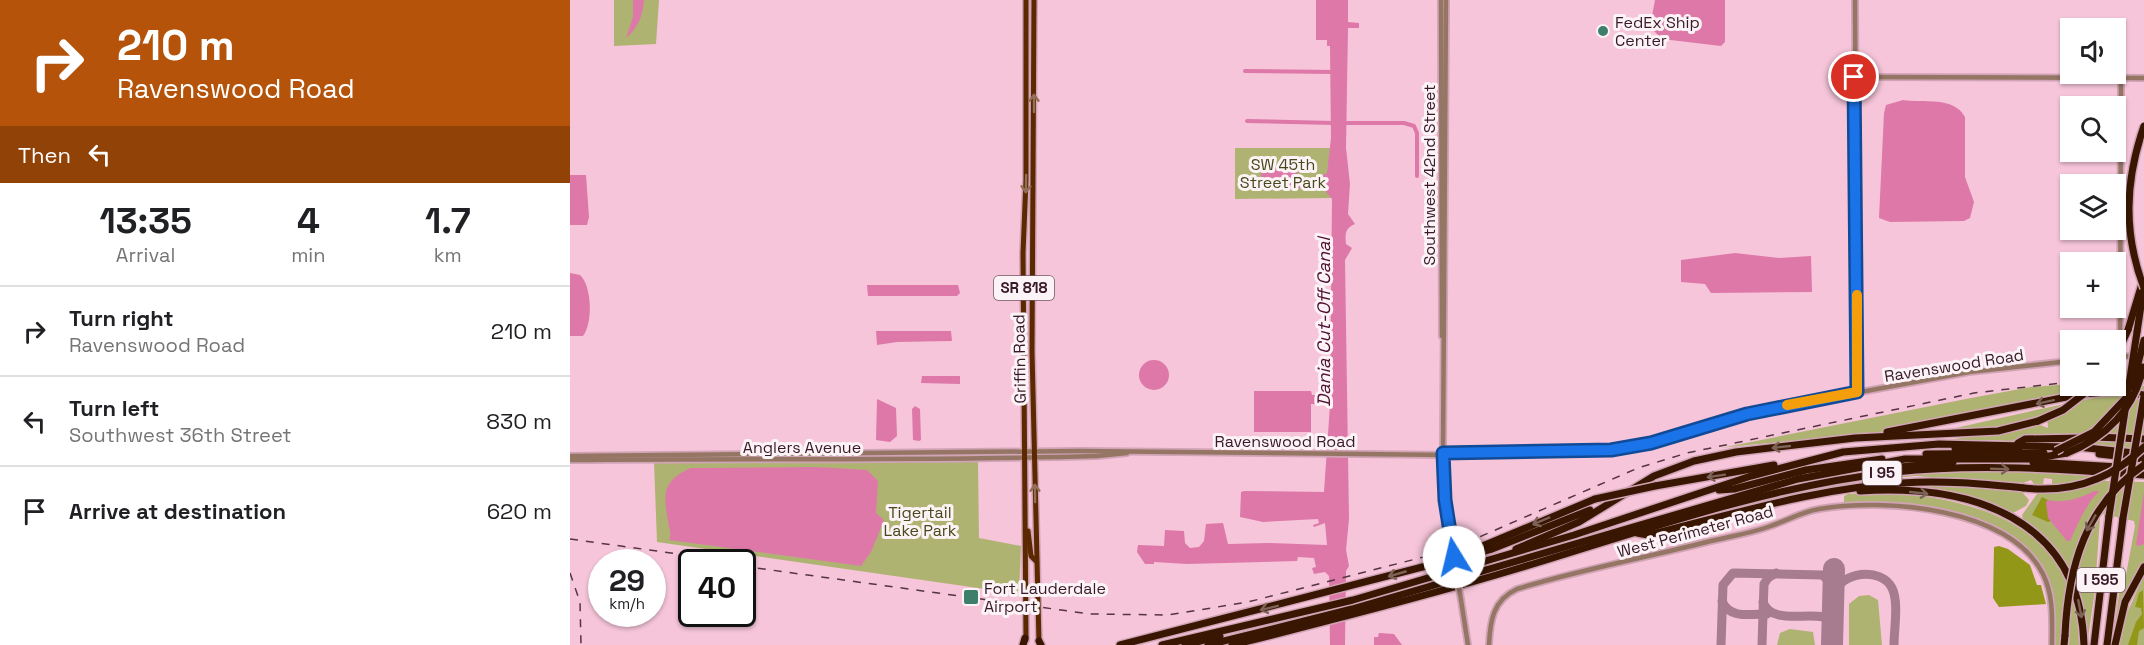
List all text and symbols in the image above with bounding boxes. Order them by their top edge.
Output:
place label: FedEx Ship Center [1615,12,1700,51]
map controls [2060,18,2126,396]
button: sound [2060,18,2126,84]
text: 210 m [117,19,235,72]
icon: right [18,24,96,102]
marker: FedEx Ship Center [1596,24,1610,38]
pin [1828,51,1879,102]
icon: arrive [1837,60,1870,93]
text: Ravenswood Road [117,71,355,106]
street label: Southwest 42nd Street [1419,84,1440,266]
one-way arrow [1028,94,1040,114]
button: search [2060,96,2126,162]
icon: left [83,138,116,171]
text: Then [18,141,71,169]
park label: SW 45th Street Park [1240,154,1327,193]
one-way arrow [1020,173,1032,193]
button: layers [2060,174,2126,240]
text: 13:35 [99,198,192,244]
text: 4 [297,198,320,244]
text: 1.7 [425,198,471,244]
water label: Dania Cut-Off Canal [1312,235,1335,407]
text: Arrival [116,242,175,268]
text: min [291,242,326,268]
text: km [434,242,462,268]
button: + [2060,252,2126,318]
road number: SR 818 [994,276,1054,300]
text: Turn right [69,304,174,332]
street label: Griffin Road [1008,314,1031,404]
icon: right [18,315,51,348]
text: 210 m [491,317,552,345]
button: − [2060,330,2126,396]
text: Ravenswood Road [69,332,245,358]
street label: Ravenswood Road [1883,344,2025,387]
text: Turn left [69,394,159,422]
one-way arrow [2036,397,2055,408]
icon: left [18,405,51,438]
text: 830 m [486,407,552,435]
text: Southwest 36th Street [69,422,292,448]
street label: Ravenswood Road [1215,431,1355,452]
street label: Anglers Avenue [743,437,861,458]
one-way arrow [1771,442,1791,453]
road number: I 95 [1862,461,1902,485]
one-way arrow [1990,463,2010,475]
one-way arrow [1707,471,1727,482]
one-way arrow [1029,484,1041,504]
one-way arrow [1908,487,1928,498]
icon: arrive [18,495,51,528]
text: Arrive at destination [69,497,286,525]
text: 620 m [487,497,552,525]
street label: West Perimeter Road [1615,501,1775,562]
park label: Tigertail Lake Park [884,502,957,541]
one-way arrow [2084,514,2096,531]
one-way arrow [1533,516,1551,527]
position arrow [1422,525,1486,589]
speed limit sign: 40 [678,549,756,627]
text: 29 [609,561,645,600]
road number: I 595 [2077,568,2125,592]
one-way arrow [1388,569,1407,580]
place label: Fort Lauderdale Airport [984,578,1106,617]
marker: Fort Lauderdale Airport [962,588,980,606]
text: km/h [609,594,645,613]
one-way arrow [2075,599,2086,619]
one-way arrow [1260,602,1279,614]

